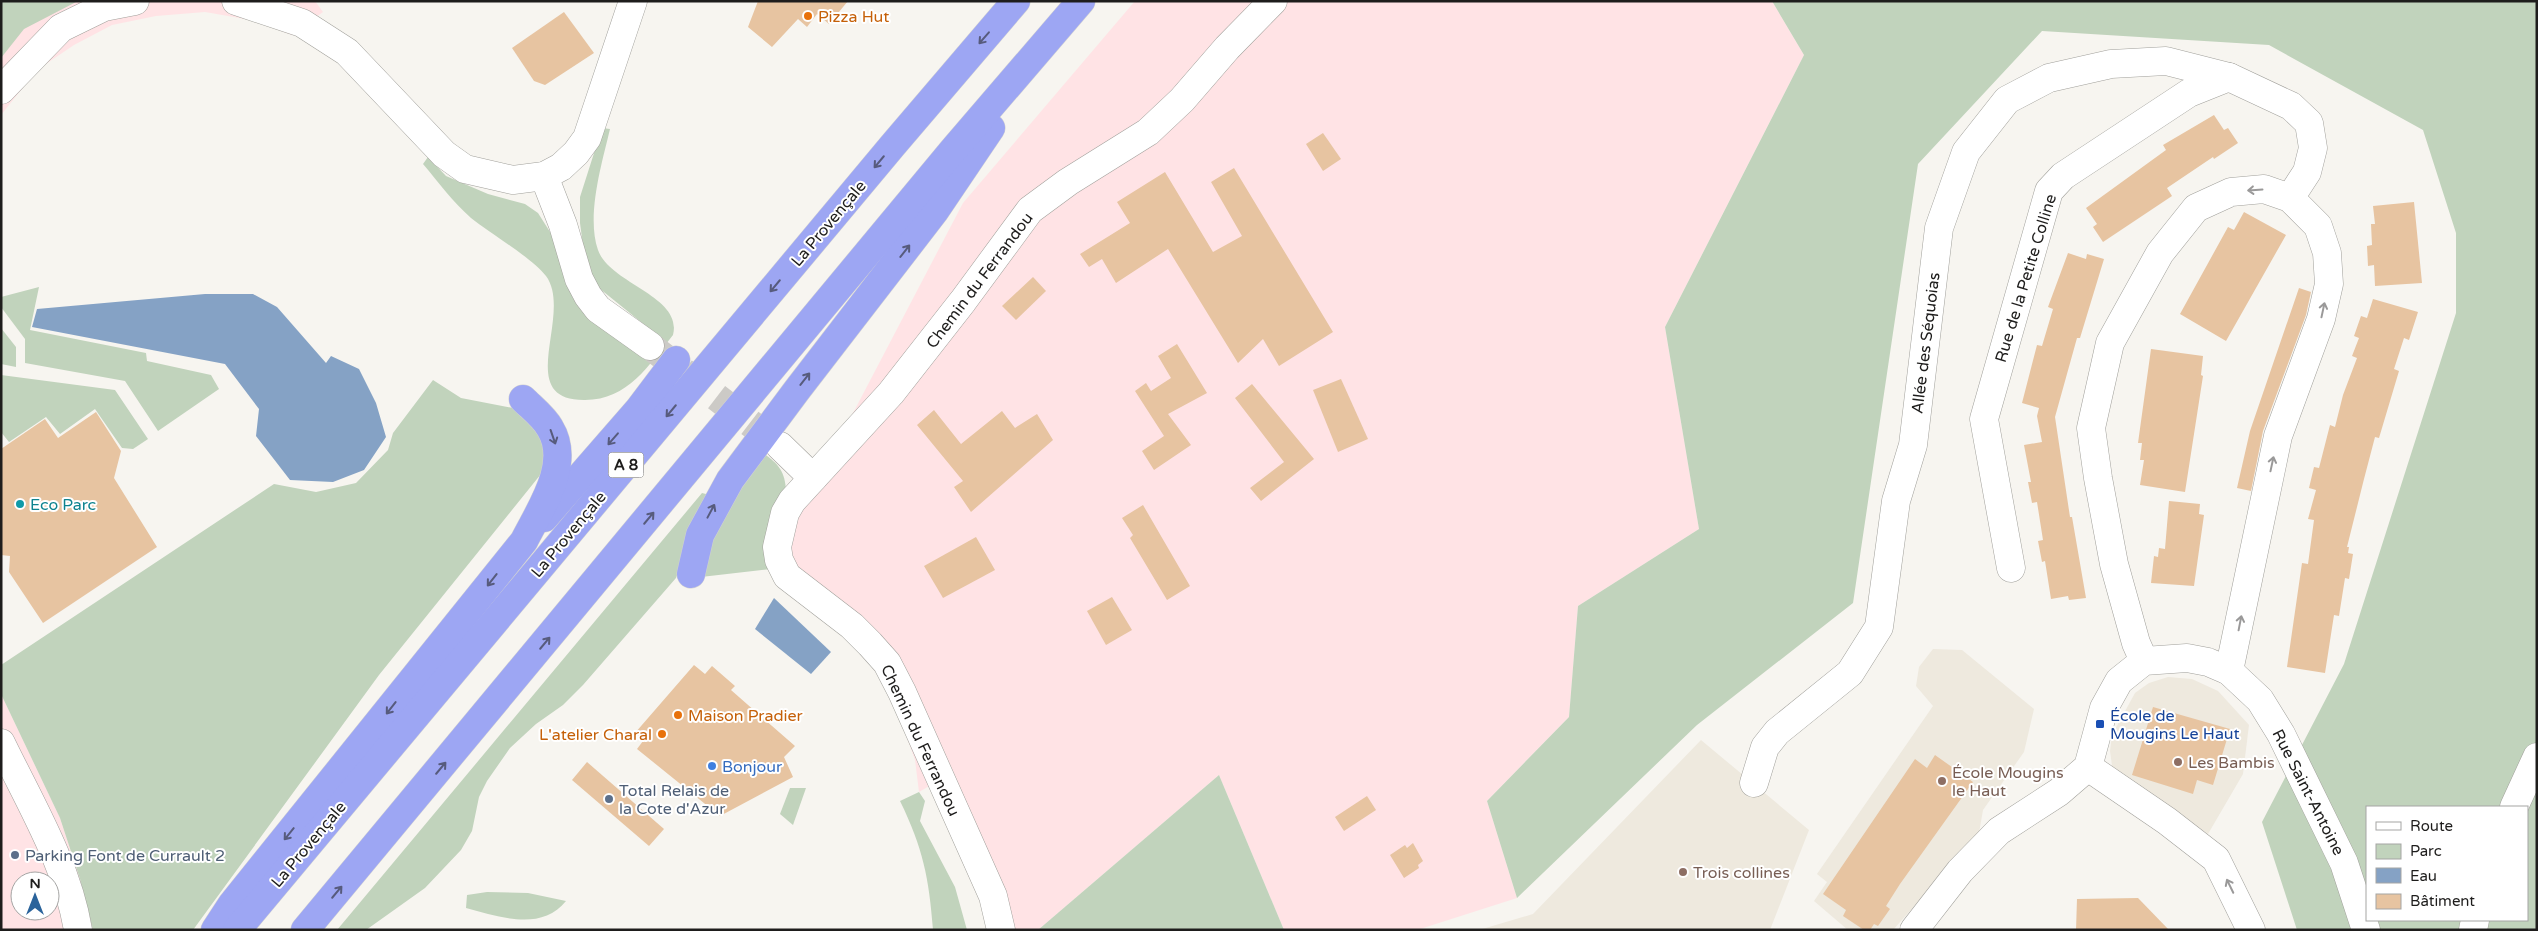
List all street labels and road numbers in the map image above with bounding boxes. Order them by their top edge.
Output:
street label: La Provençale [787,177,871,271]
street label: Rue de la Petite Colline [1991,192,2061,365]
street label: Chemin du Ferrandou [922,209,1037,353]
street label: Allée des Séquoias [1907,271,1945,415]
road number: A 8 [608,452,644,478]
street label: La Provençale [527,488,611,582]
street label: Chemin du Ferrandou [876,661,964,820]
street label: Rue Saint-Antoine [2268,726,2349,859]
street label: La Provençale [267,798,351,892]

